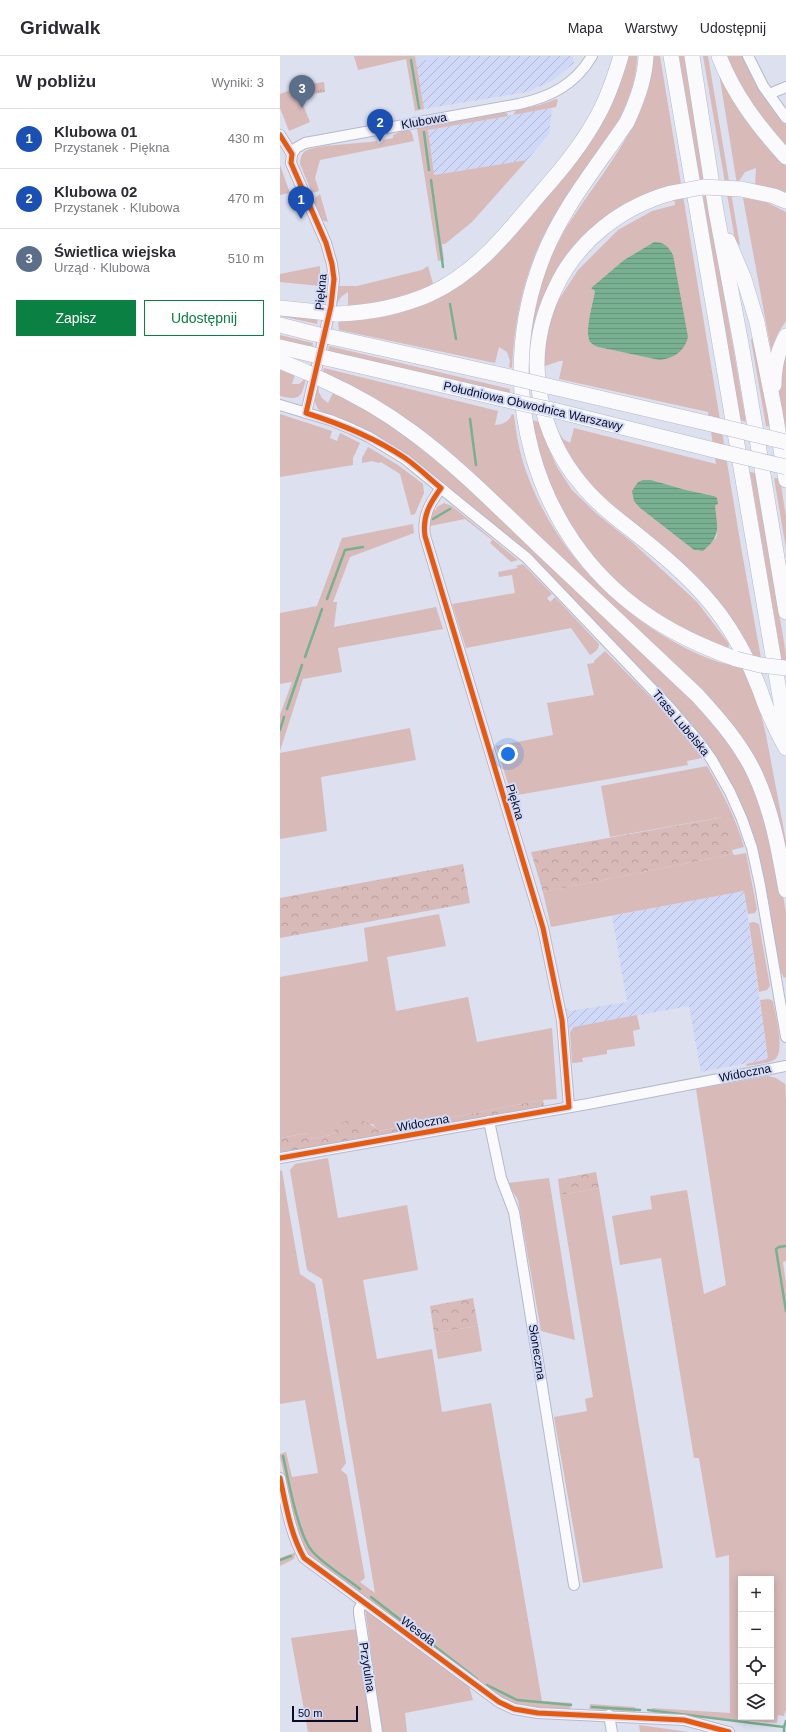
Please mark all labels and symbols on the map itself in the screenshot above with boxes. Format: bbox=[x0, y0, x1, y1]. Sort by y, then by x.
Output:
pin: 3 bbox=[289, 75, 315, 108]
pin: 2 bbox=[367, 109, 393, 142]
street label: Klubowa bbox=[400, 110, 448, 132]
pin: 1 bbox=[288, 186, 314, 219]
street label: Piękna bbox=[312, 273, 330, 311]
street label: Południowa Obwodnica Warszawy bbox=[442, 379, 624, 433]
street label: Trasa Lubelska bbox=[649, 687, 713, 759]
your location bbox=[498, 744, 518, 764]
street label: Piękna bbox=[503, 782, 527, 822]
street label: Widoczna bbox=[718, 1061, 773, 1085]
street label: Widoczna bbox=[396, 1111, 450, 1134]
street label: Słoneczna bbox=[526, 1323, 548, 1381]
street label: Wesoła bbox=[398, 1613, 438, 1649]
street label: Przytulna bbox=[356, 1641, 378, 1693]
scale bar bbox=[292, 1704, 358, 1723]

